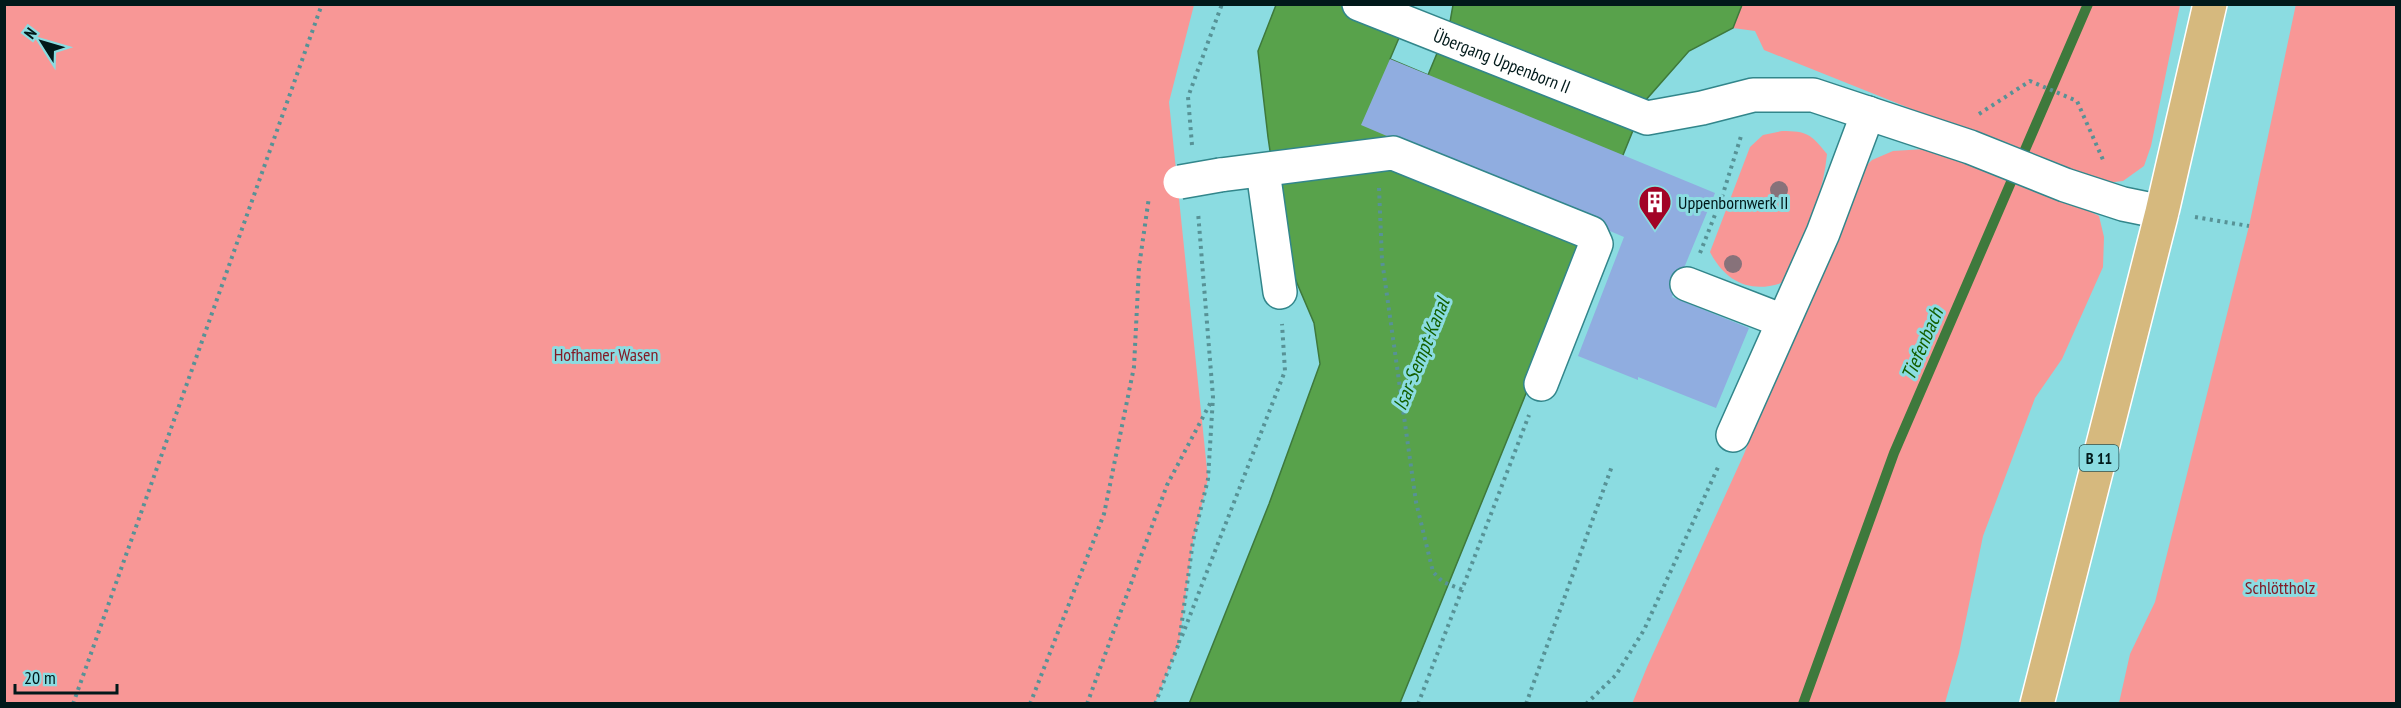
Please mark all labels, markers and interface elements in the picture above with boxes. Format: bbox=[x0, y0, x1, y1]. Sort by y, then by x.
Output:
north arrow bbox=[12, 12, 72, 72]
street label: Übergang Uppenborn II bbox=[1430, 23, 1574, 98]
text: N bbox=[19, 24, 41, 42]
building icon: Uppenbornwerk II bbox=[1637, 184, 1673, 231]
place label: Uppenbornwerk II bbox=[1678, 191, 1788, 214]
water label: Isar-Sempt-Kanal bbox=[1387, 292, 1456, 414]
water label: Tiefenbach bbox=[1895, 303, 1949, 384]
park label: Hofhamer Wasen bbox=[554, 343, 658, 366]
road number: B 11 bbox=[2080, 445, 2118, 471]
park label: Schlöttholz bbox=[2245, 576, 2315, 599]
scale bar bbox=[15, 657, 117, 695]
text: 20 m bbox=[24, 666, 56, 689]

